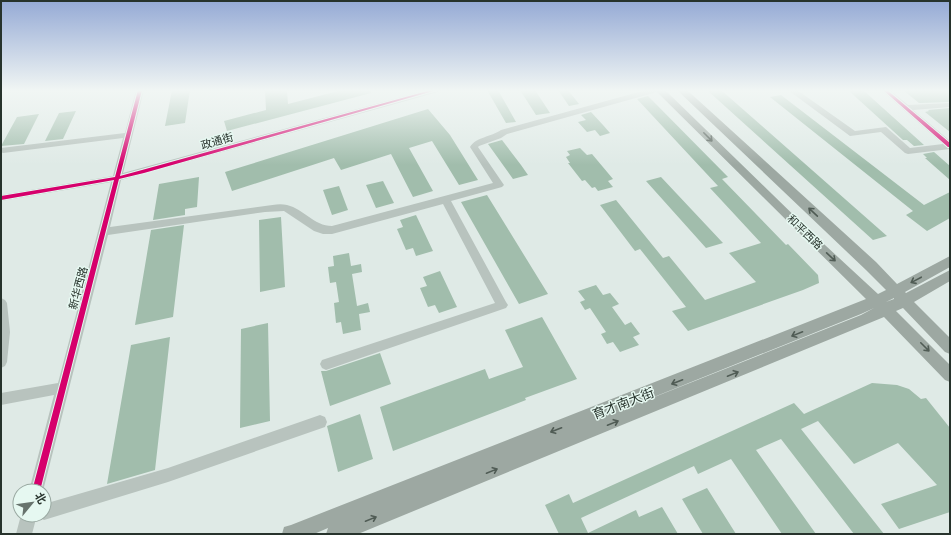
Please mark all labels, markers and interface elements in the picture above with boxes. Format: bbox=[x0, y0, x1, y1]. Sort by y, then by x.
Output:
street label: 政通街 bbox=[199, 129, 235, 152]
one-way arrow bbox=[703, 132, 713, 142]
one-way arrow bbox=[808, 207, 818, 217]
street label: 和平西路 bbox=[784, 211, 826, 252]
one-way arrow bbox=[826, 252, 836, 262]
street label: 新华西路 bbox=[65, 265, 90, 311]
one-way arrow bbox=[910, 277, 922, 285]
one-way arrow bbox=[792, 330, 804, 338]
one-way arrow bbox=[920, 342, 930, 352]
one-way arrow bbox=[727, 370, 739, 377]
one-way arrow bbox=[671, 379, 683, 387]
street label: 育才南大街 bbox=[589, 383, 657, 423]
one-way arrow bbox=[606, 418, 618, 426]
one-way arrow bbox=[550, 426, 562, 434]
one-way arrow bbox=[485, 467, 497, 474]
north arrow bbox=[12, 483, 52, 523]
text: 北 bbox=[32, 489, 50, 506]
one-way arrow bbox=[365, 515, 377, 523]

